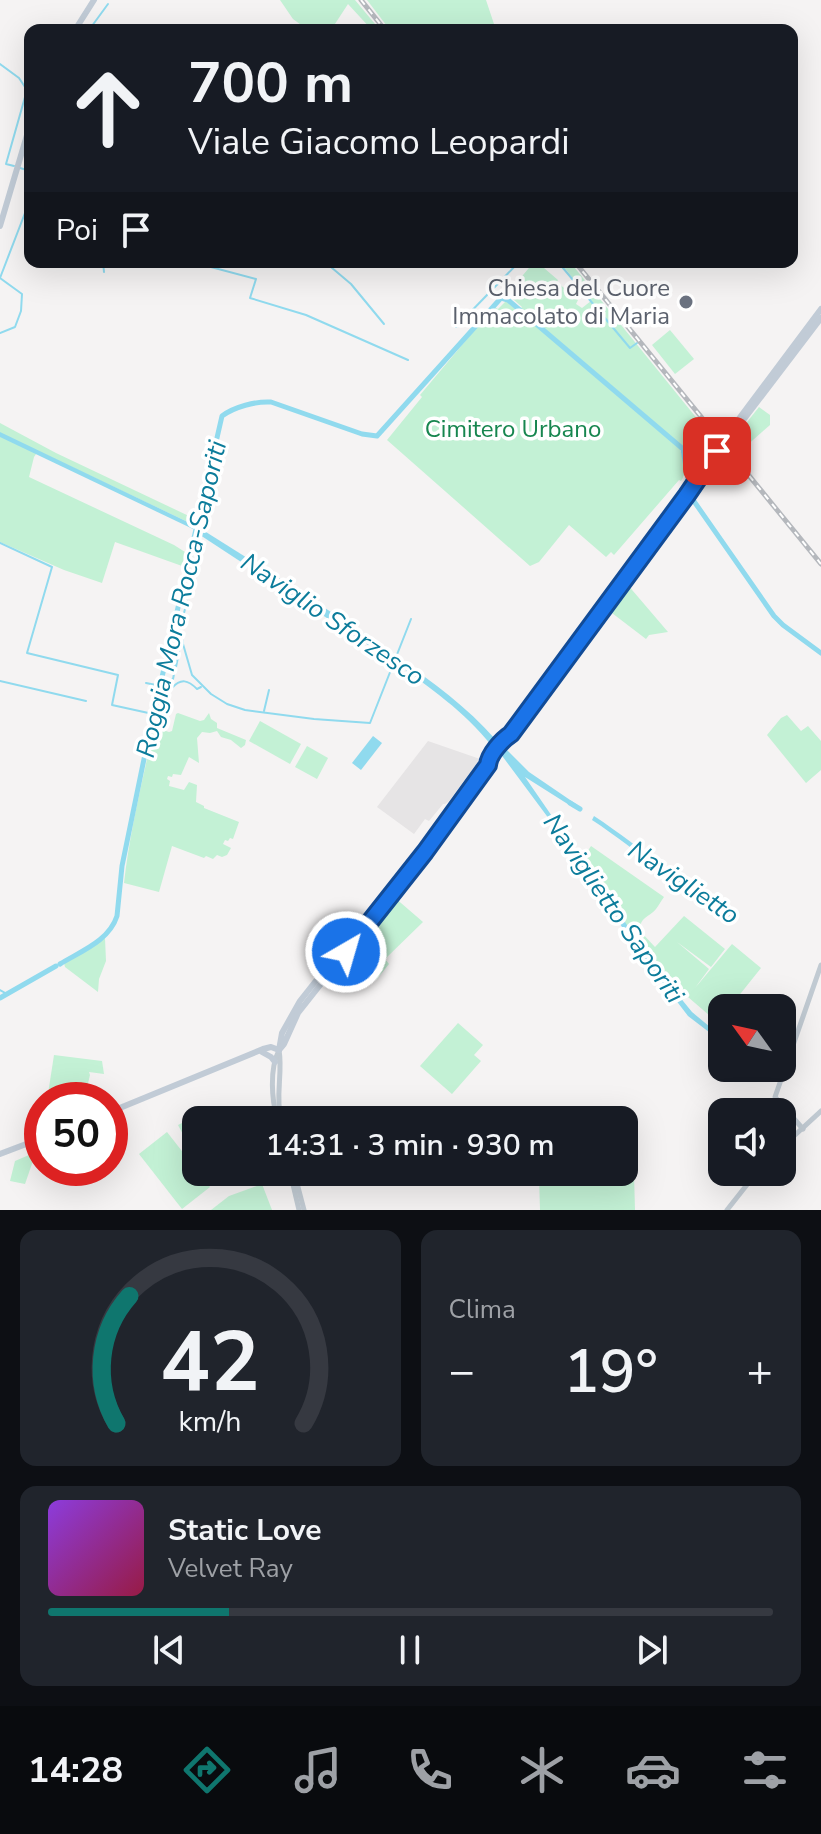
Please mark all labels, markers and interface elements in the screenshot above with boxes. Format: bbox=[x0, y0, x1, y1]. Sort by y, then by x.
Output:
text: 700 m bbox=[188, 45, 353, 122]
icon: ahead bbox=[56, 56, 160, 160]
text: Viale Giacomo Leopardi bbox=[188, 118, 570, 167]
icon: arrive bbox=[114, 208, 158, 252]
text: Poi bbox=[56, 210, 98, 251]
place label: Chiesa del Cuore Immacolato di Maria bbox=[452, 272, 670, 332]
marker: Chiesa del Cuore Immacolato di Maria bbox=[677, 293, 695, 311]
park label: Cimitero Urbano bbox=[425, 413, 601, 445]
pin bbox=[683, 417, 751, 485]
icon: arrive bbox=[695, 429, 739, 473]
water label: Roggia Mora Rocca-Saporiti bbox=[128, 436, 235, 761]
water label: Naviglio Sforzesco bbox=[234, 545, 432, 694]
water label: Naviglietto Saporiti bbox=[535, 807, 693, 1011]
water label: Naviglietto bbox=[621, 832, 746, 933]
position arrow bbox=[304, 910, 388, 994]
north arrow bbox=[708, 994, 796, 1082]
map controls bbox=[708, 994, 796, 1186]
speed limit sign: 50 bbox=[24, 1082, 128, 1186]
button: sound bbox=[708, 1098, 796, 1186]
text: 14:31 · 3 min · 930 m bbox=[265, 1125, 555, 1166]
text: Clima bbox=[449, 1292, 516, 1327]
text: 42 bbox=[160, 1306, 260, 1419]
text: 19° bbox=[564, 1331, 658, 1413]
text: − bbox=[449, 1342, 475, 1402]
text: + bbox=[747, 1342, 773, 1402]
text: km/h bbox=[179, 1402, 242, 1441]
text: Static Love bbox=[168, 1510, 322, 1551]
text: Velvet Ray bbox=[168, 1551, 293, 1586]
icon: previous bbox=[147, 1628, 191, 1672]
icon: pause bbox=[388, 1628, 432, 1672]
icon: next bbox=[630, 1628, 674, 1672]
icon: directions bbox=[179, 1742, 235, 1798]
icon: music bbox=[290, 1742, 346, 1798]
icon: phone bbox=[402, 1742, 458, 1798]
icon: climate bbox=[514, 1742, 570, 1798]
icon: car bbox=[625, 1742, 681, 1798]
icon: filters bbox=[737, 1742, 793, 1798]
text: 14:28 bbox=[28, 1746, 123, 1795]

